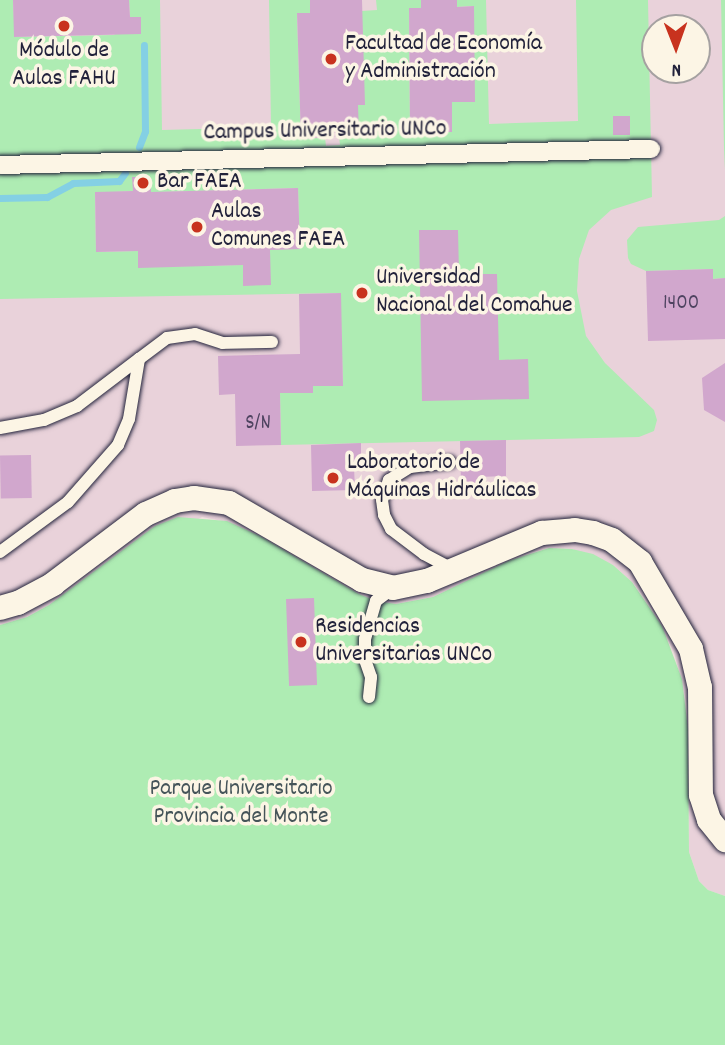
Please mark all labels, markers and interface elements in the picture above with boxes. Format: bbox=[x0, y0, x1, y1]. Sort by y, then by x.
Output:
north arrow bbox=[641, 14, 711, 84]
marker: Módulo de Aulas FAHU bbox=[56, 18, 72, 34]
place label: Facultad de Economía y Administración bbox=[345, 31, 542, 87]
place label: Módulo de Aulas FAHU bbox=[12, 38, 116, 94]
marker: Facultad de Economía y Administración bbox=[323, 51, 339, 67]
text: N bbox=[671, 55, 681, 82]
street label: Campus Universitario UNCo bbox=[203, 115, 447, 149]
place label: Bar FAEA bbox=[157, 169, 242, 197]
marker: Bar FAEA bbox=[135, 175, 151, 191]
place label: Aulas Comunes FAEA bbox=[211, 199, 345, 255]
marker: Aulas Comunes FAEA bbox=[189, 219, 205, 235]
place label: Universidad Nacional del Comahue bbox=[376, 265, 573, 321]
marker: Universidad Nacional del Comahue bbox=[354, 285, 370, 301]
house number: 1400 bbox=[663, 291, 699, 317]
house number: S/N bbox=[245, 411, 271, 437]
place label: Laboratorio de Máquinas Hidráulicas bbox=[347, 450, 537, 506]
marker: Laboratorio de Máquinas Hidráulicas bbox=[325, 470, 341, 486]
place label: Residencias Universitarias UNCo bbox=[315, 614, 492, 670]
marker: Residencias Universitarias UNCo bbox=[293, 634, 309, 650]
park label: Parque Universitario Provincia del Monte bbox=[149, 776, 333, 832]

